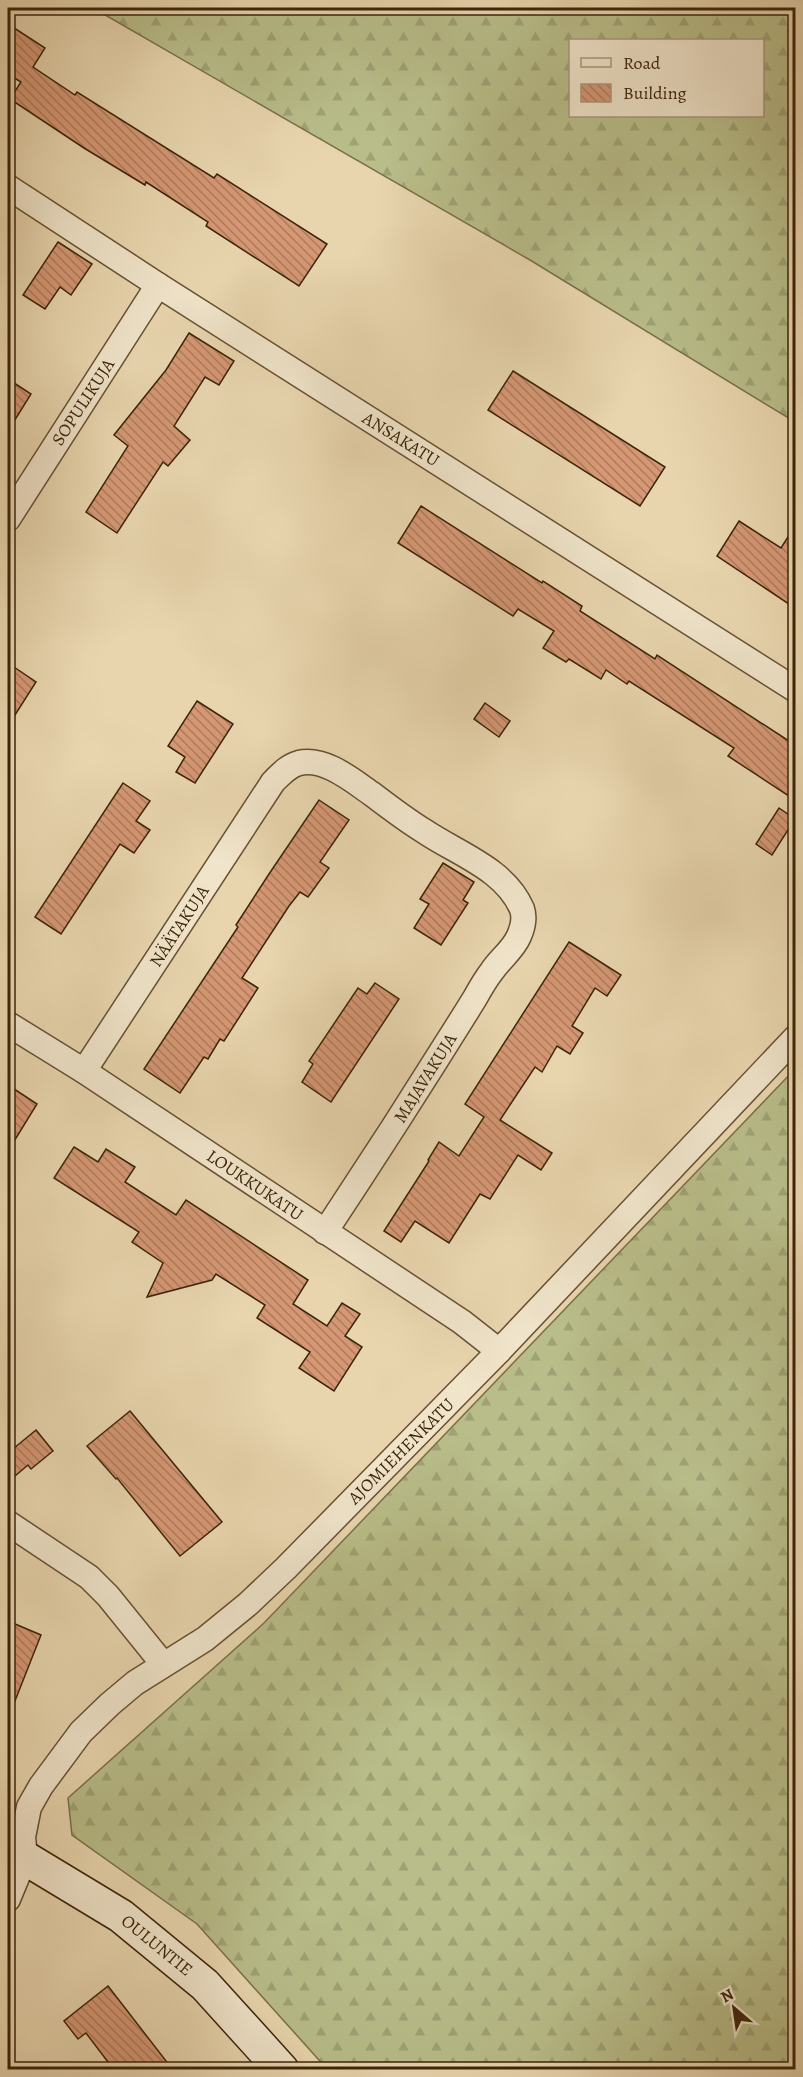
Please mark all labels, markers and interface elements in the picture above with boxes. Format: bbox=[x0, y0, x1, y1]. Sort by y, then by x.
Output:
legend bbox=[569, 39, 764, 117]
text: Road bbox=[623, 51, 661, 75]
text: Building bbox=[623, 81, 687, 105]
street label: SOPULIKUJA bbox=[46, 353, 120, 450]
street label: ANSAKATU bbox=[357, 405, 444, 472]
street label: NÄÄTAKUJA bbox=[144, 880, 215, 972]
street label: MAJAVAKUJA bbox=[388, 1028, 462, 1127]
street label: LOUKKUKATU bbox=[202, 1144, 308, 1226]
street label: AJOMIEHENKATU bbox=[342, 1393, 459, 1510]
street label: OULUNTIE bbox=[116, 1909, 198, 1981]
north arrow bbox=[704, 1978, 764, 2038]
text: N bbox=[717, 1983, 738, 2008]

